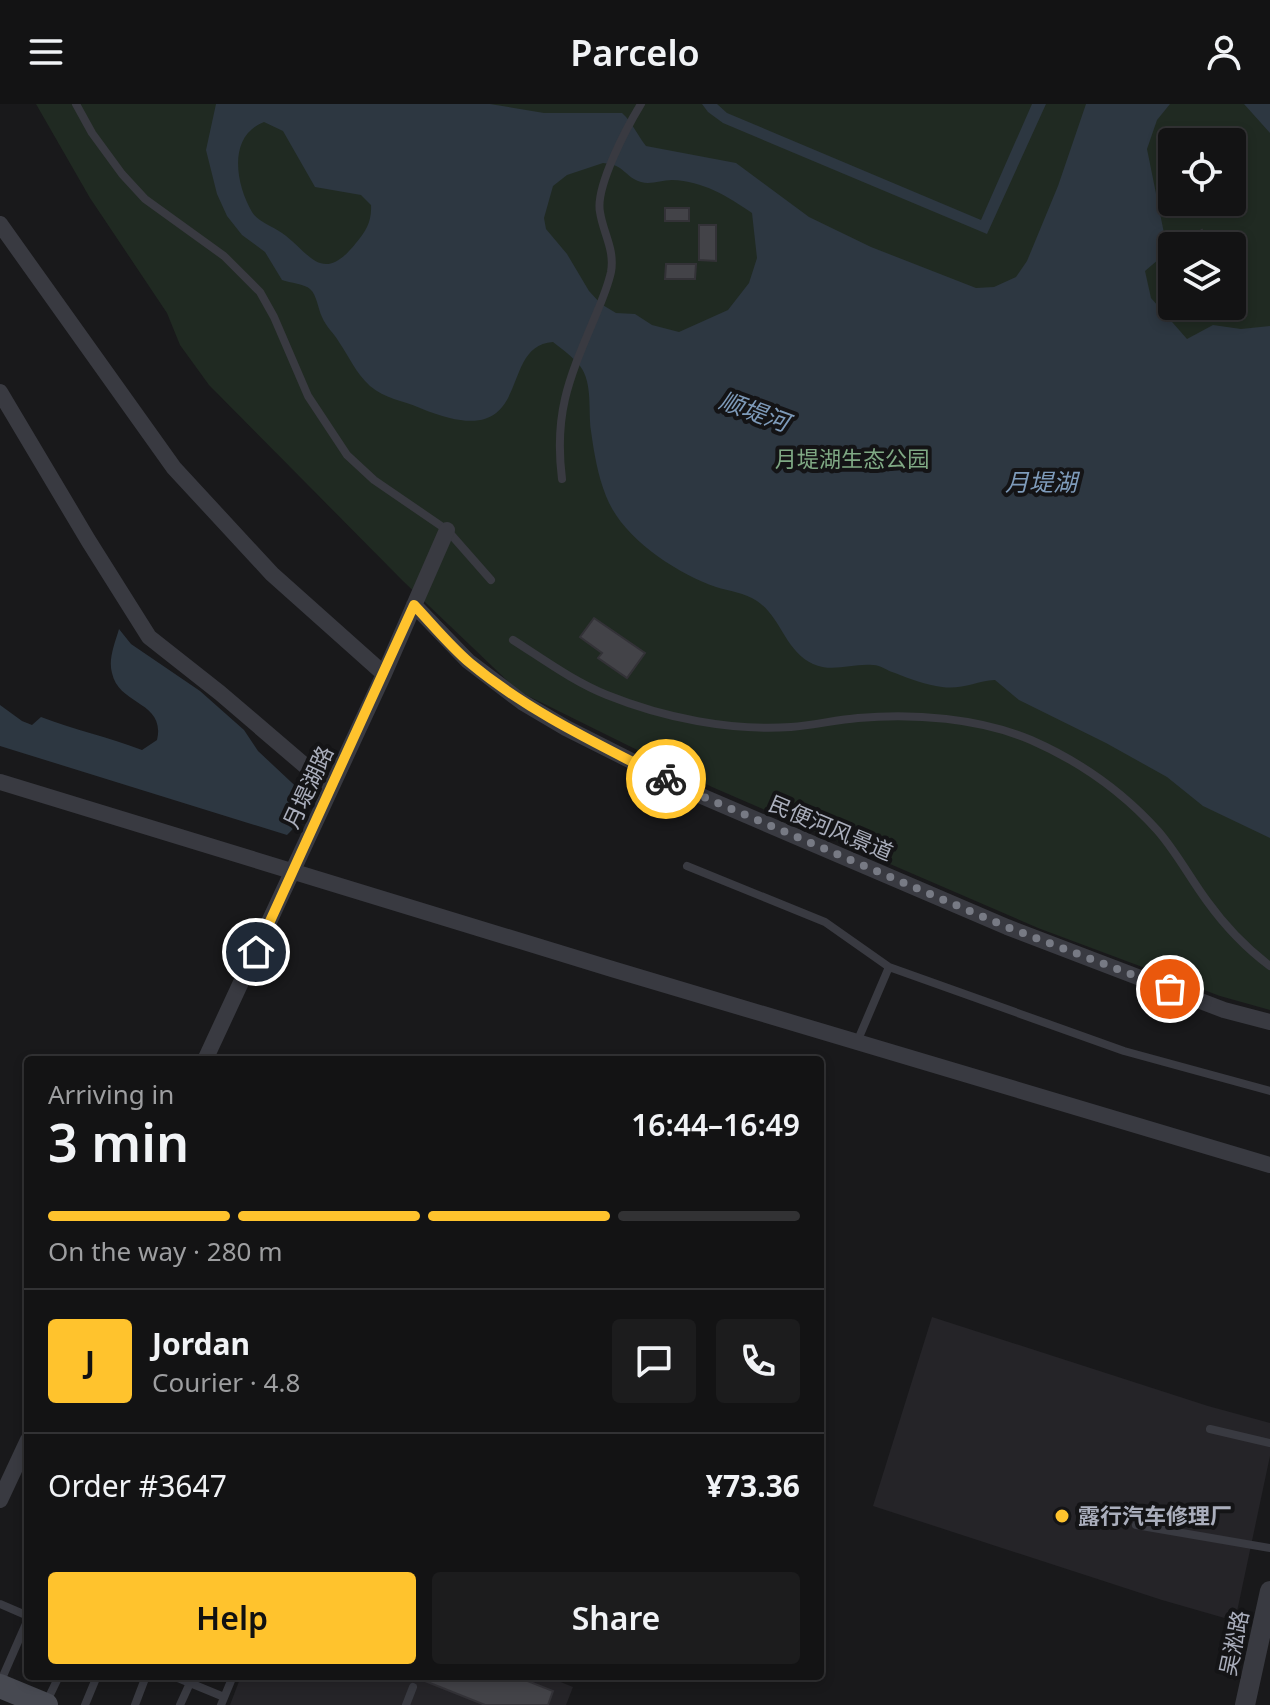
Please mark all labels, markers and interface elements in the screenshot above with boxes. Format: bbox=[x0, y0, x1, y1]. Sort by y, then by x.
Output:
text: Parcelo bbox=[570, 28, 700, 77]
icon: menu bbox=[24, 30, 68, 74]
icon: person bbox=[1202, 30, 1246, 74]
map controls bbox=[1158, 128, 1246, 320]
button: locate bbox=[1158, 128, 1246, 216]
button: layers bbox=[1158, 232, 1246, 320]
water label: 顺堤河 bbox=[715, 383, 798, 440]
park label: 月堤湖生态公园 bbox=[775, 443, 929, 473]
water label: 月堤湖 bbox=[1005, 465, 1081, 498]
courier bbox=[626, 739, 706, 819]
street label: 月堤湖路 bbox=[275, 740, 339, 833]
icon: bike bbox=[644, 757, 688, 801]
street label: 民便河风景道 bbox=[765, 787, 898, 867]
pin bbox=[222, 918, 290, 986]
icon: home bbox=[234, 930, 278, 974]
pin bbox=[1136, 955, 1204, 1023]
icon: bag bbox=[1148, 967, 1192, 1011]
text: Arriving in bbox=[48, 1076, 174, 1112]
text: 16:44–16:49 bbox=[631, 1104, 800, 1145]
text: 3 min bbox=[48, 1106, 189, 1177]
text: On the way · 280 m bbox=[48, 1233, 282, 1269]
button: chat bbox=[612, 1319, 696, 1403]
button: phone bbox=[716, 1319, 800, 1403]
text: Jordan bbox=[152, 1323, 250, 1364]
text: J bbox=[85, 1341, 95, 1382]
text: Courier · 4.8 bbox=[152, 1364, 300, 1400]
text: Order #3647 bbox=[48, 1465, 227, 1506]
text: ¥73.36 bbox=[706, 1465, 800, 1506]
place label: 露行汽车修理厂 bbox=[1078, 1500, 1232, 1530]
marker: 露行汽车修理厂 bbox=[1053, 1507, 1071, 1525]
button: Help bbox=[48, 1572, 416, 1664]
button: Share bbox=[432, 1572, 800, 1664]
street label: 吴淞路 bbox=[1211, 1607, 1255, 1678]

